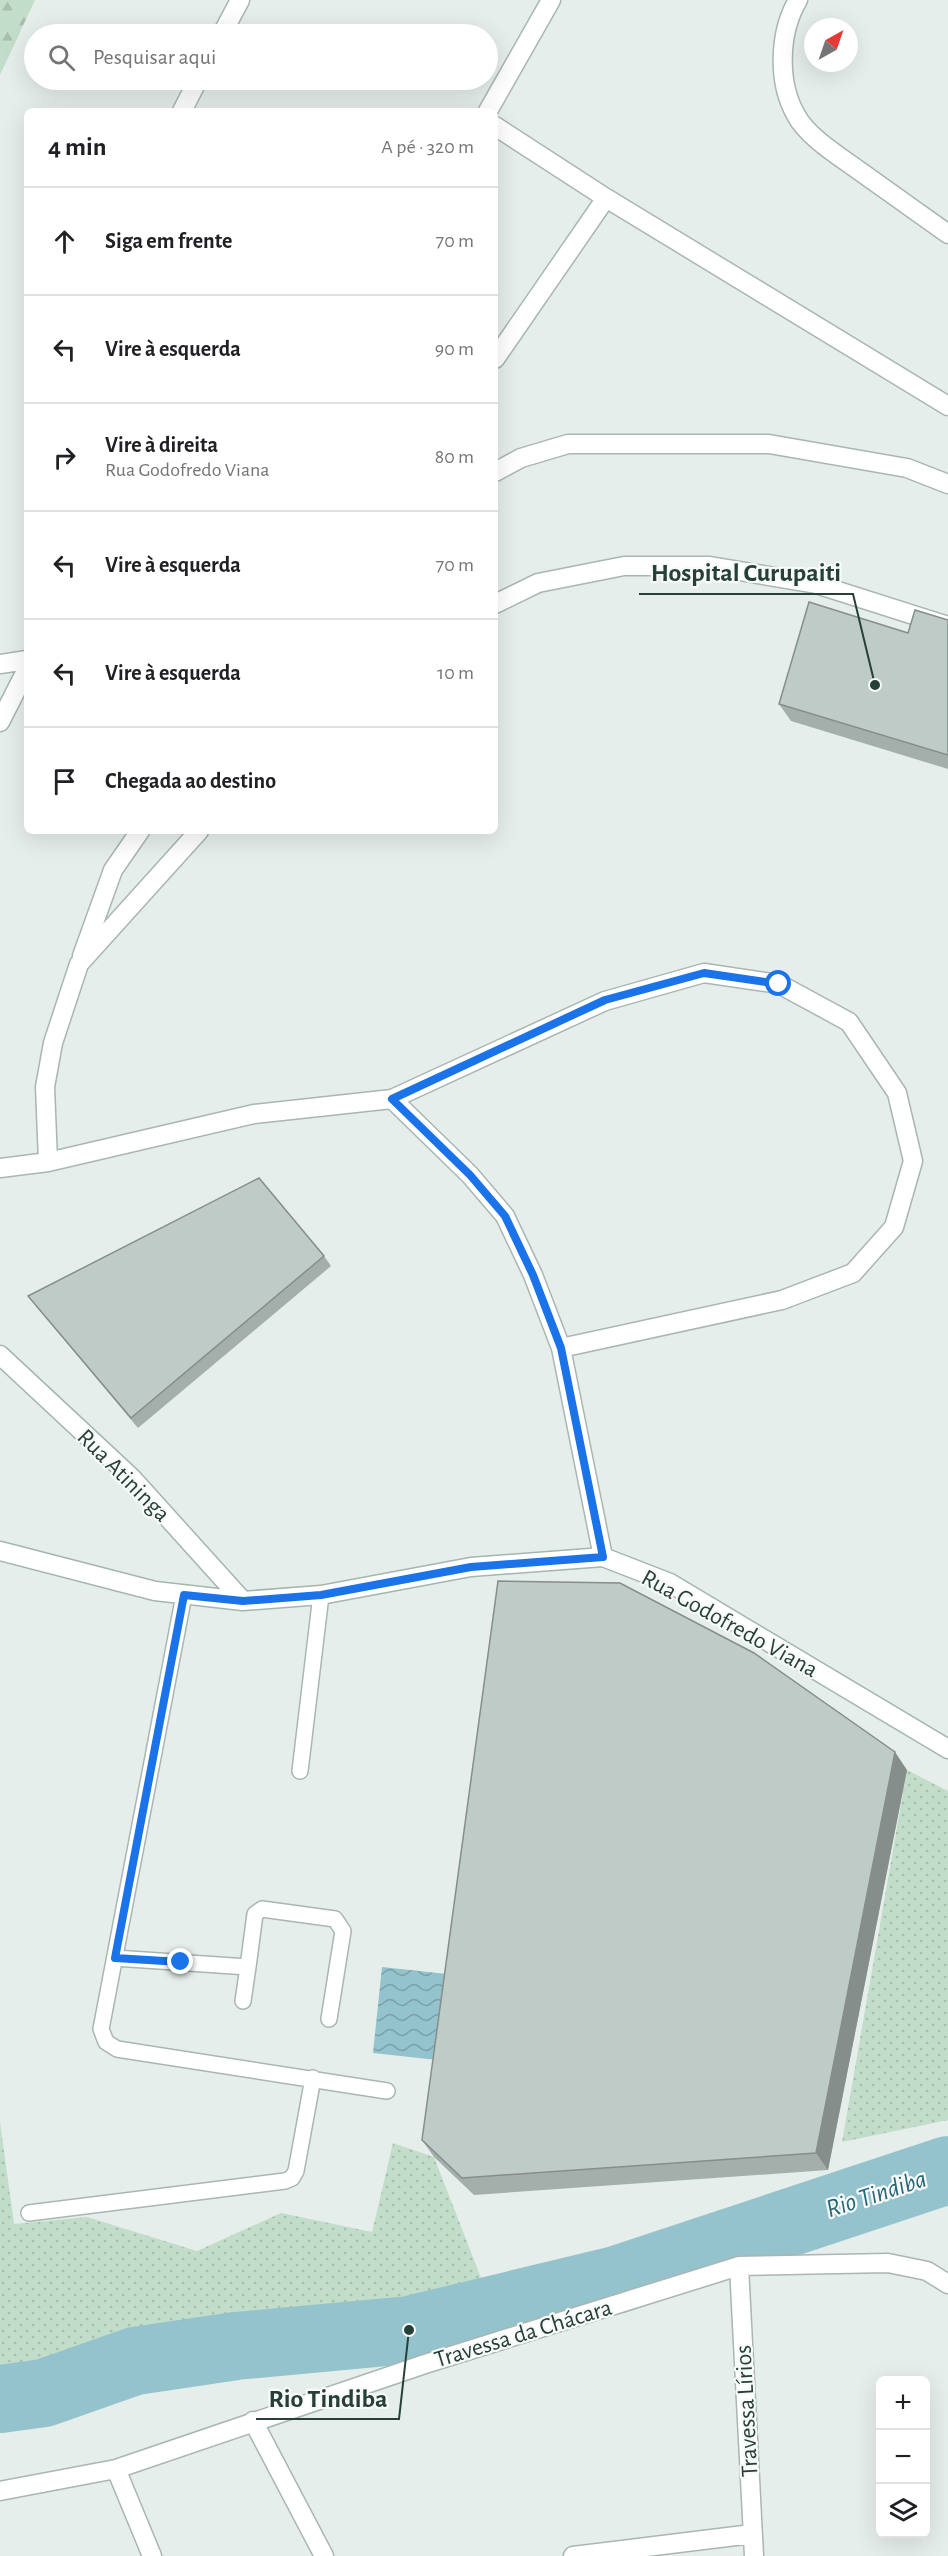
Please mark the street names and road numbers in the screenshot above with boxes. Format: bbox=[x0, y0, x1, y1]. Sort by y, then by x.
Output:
street label: Rua Atininga bbox=[72, 1425, 174, 1527]
street label: Rua Godofredo Viana bbox=[637, 1566, 822, 1682]
street label: Travessa da Chácara bbox=[432, 2296, 615, 2372]
street label: Travessa Lírios bbox=[732, 2344, 762, 2478]

